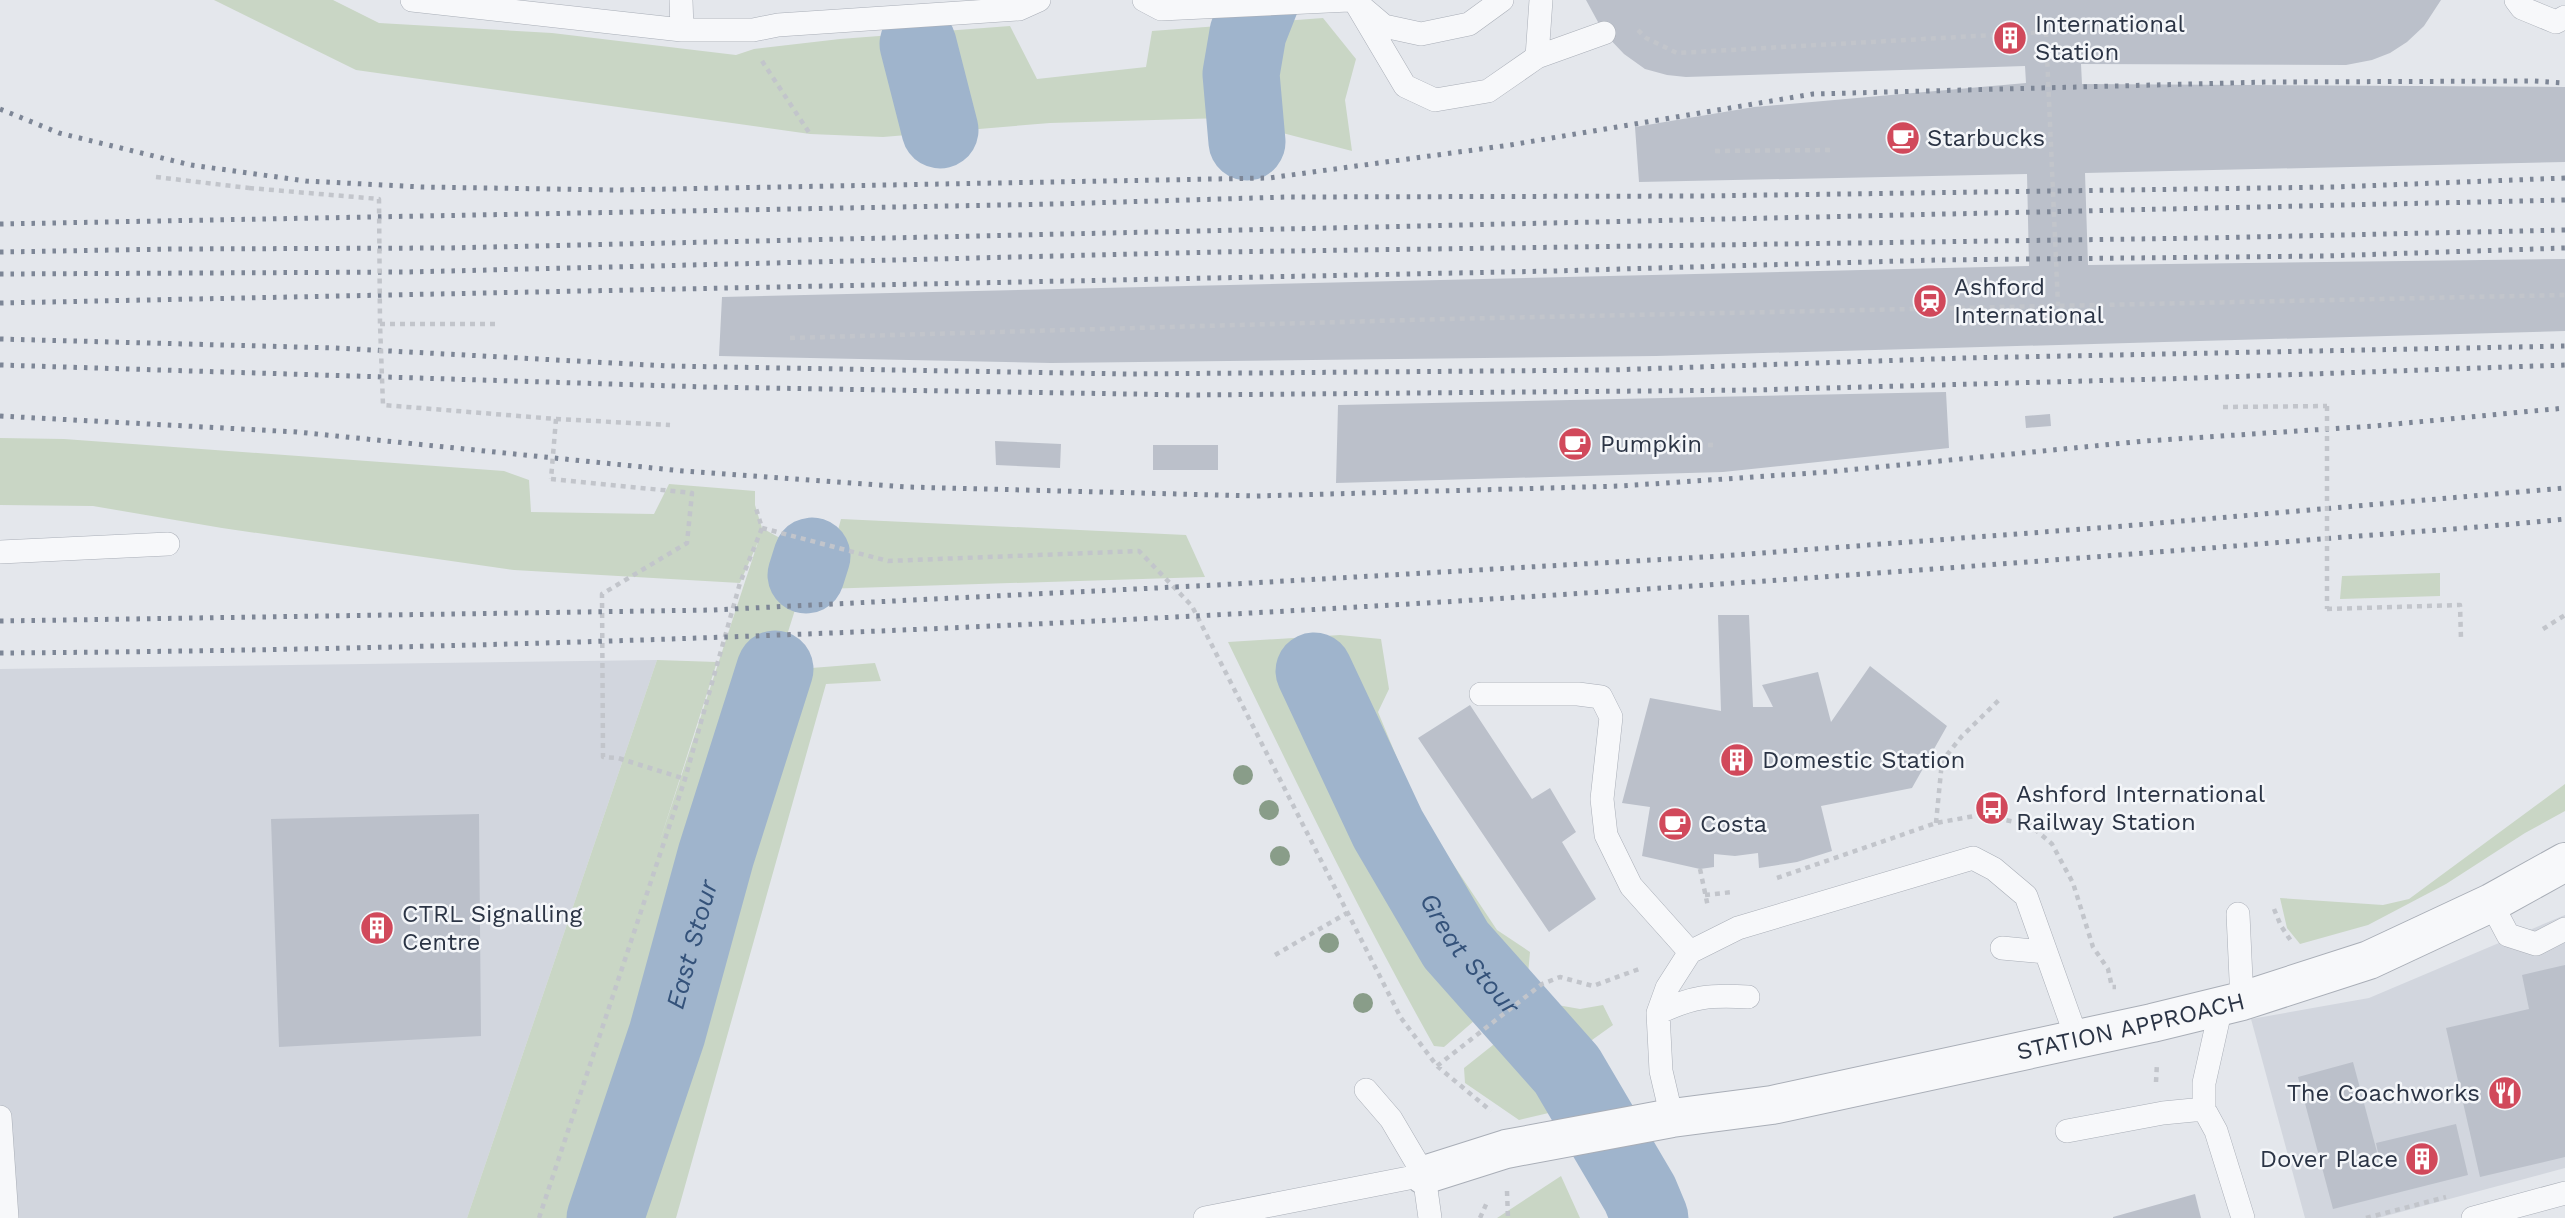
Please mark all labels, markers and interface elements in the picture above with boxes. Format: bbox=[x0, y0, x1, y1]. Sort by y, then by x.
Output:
place label: International Station bbox=[2035, 10, 2186, 66]
building icon: International Station bbox=[1991, 19, 2029, 57]
cafe icon: Starbucks bbox=[1884, 119, 1922, 157]
place label: Starbucks bbox=[1927, 124, 2045, 152]
place label: Ashford International bbox=[1954, 273, 2105, 329]
station icon: Ashford International bbox=[1911, 282, 1949, 320]
cafe icon: Pumpkin bbox=[1556, 425, 1594, 463]
place label: Pumpkin bbox=[1600, 430, 1702, 458]
building icon: Domestic Station bbox=[1718, 741, 1756, 779]
place label: Domestic Station bbox=[1762, 746, 1965, 774]
place label: Ashford International Railway Station bbox=[2016, 780, 2266, 836]
bus stop icon: Ashford International Railway Station bbox=[1973, 789, 2011, 827]
cafe icon: Costa bbox=[1656, 805, 1694, 843]
place label: Costa bbox=[1700, 810, 1767, 838]
water label: East Stour bbox=[660, 876, 724, 1012]
water label: Great Stour bbox=[1414, 887, 1526, 1022]
place label: CTRL Signalling Centre bbox=[402, 900, 583, 956]
building icon: CTRL Signalling Centre bbox=[358, 909, 396, 947]
street label: STATION APPROACH bbox=[2014, 987, 2248, 1066]
restaurant icon: The Coachworks bbox=[2486, 1074, 2524, 1112]
place label: The Coachworks bbox=[2287, 1079, 2480, 1107]
building icon: Dover Place bbox=[2403, 1140, 2441, 1178]
place label: Dover Place bbox=[2260, 1145, 2398, 1173]

